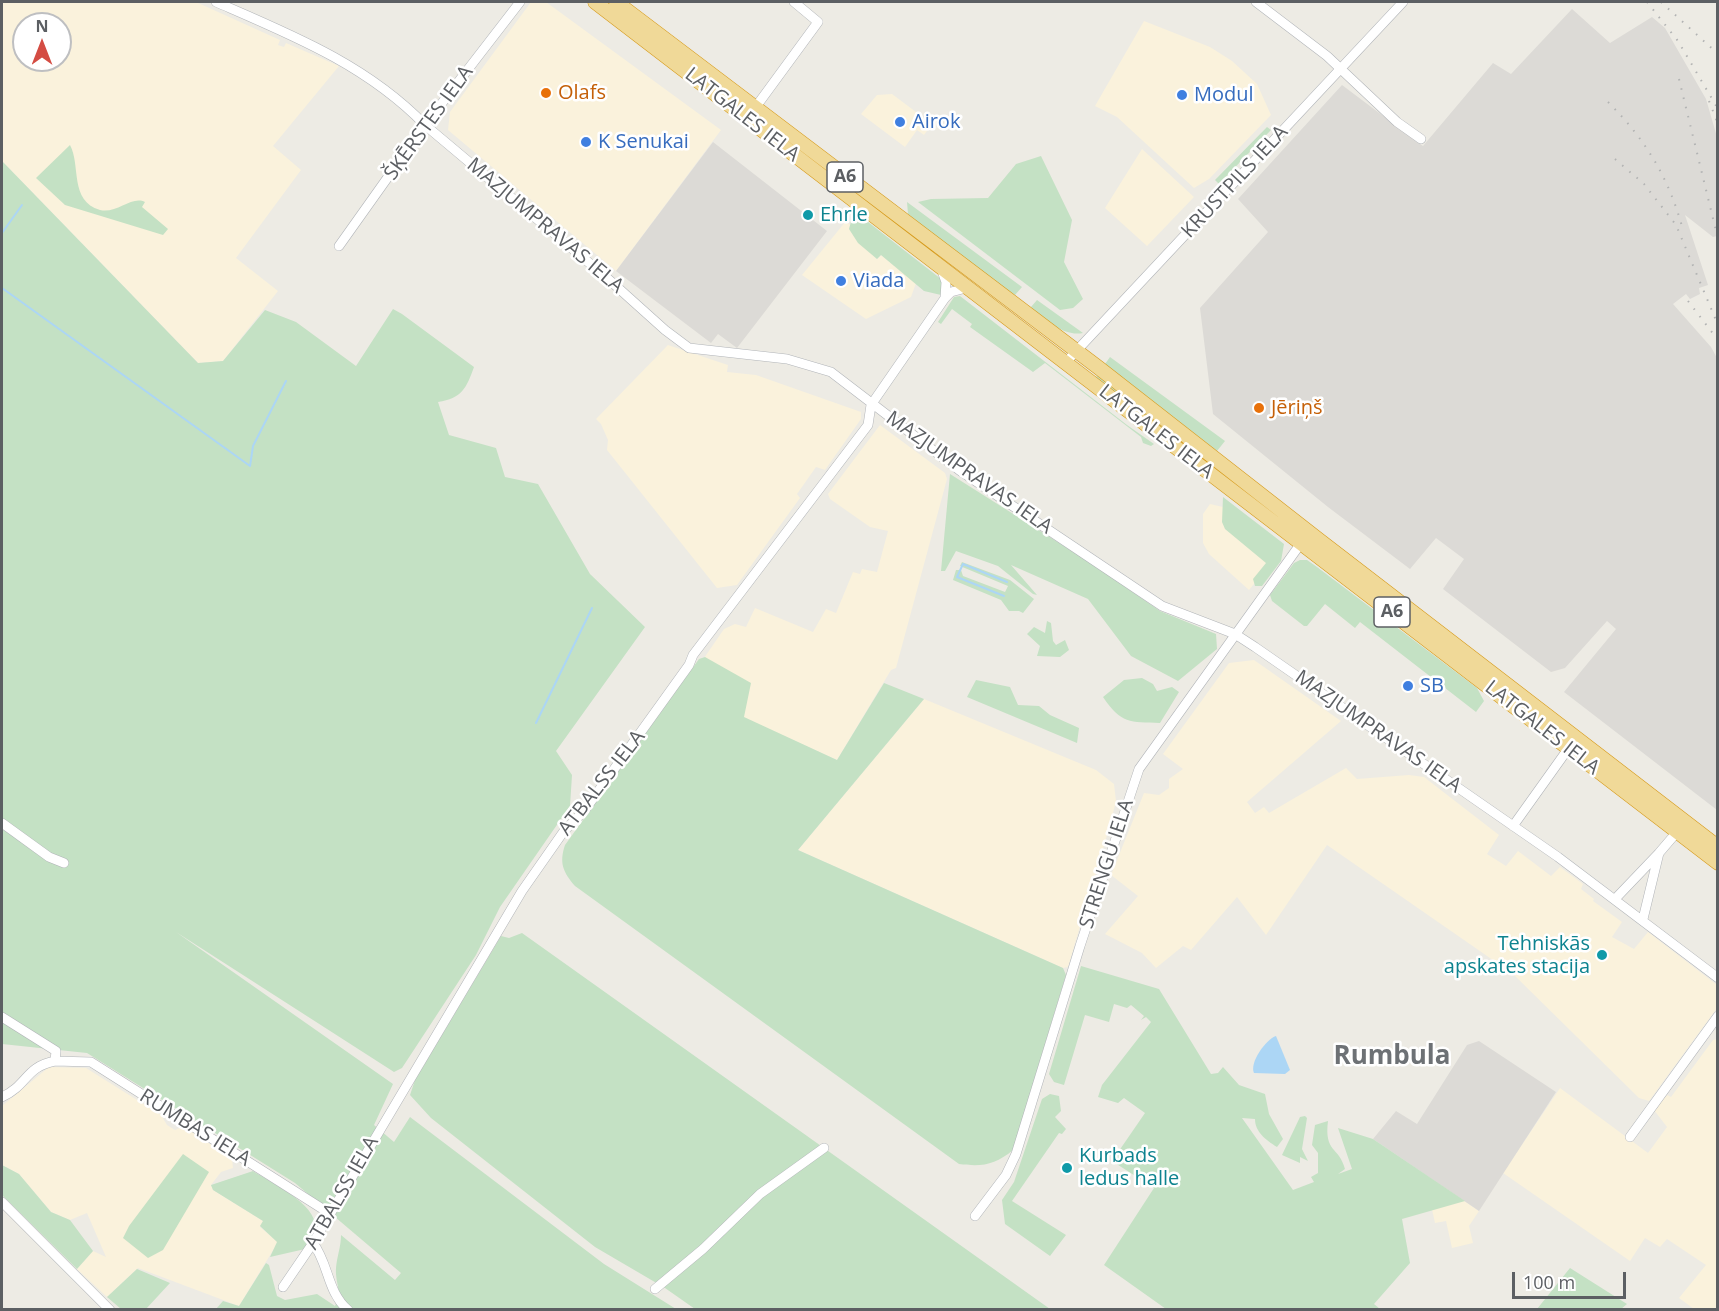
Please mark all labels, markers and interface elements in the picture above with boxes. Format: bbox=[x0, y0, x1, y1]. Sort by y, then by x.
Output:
north arrow bbox=[12, 12, 72, 72]
text: N bbox=[35, 15, 49, 37]
street label: ŠĶĒRSTES IELA bbox=[379, 61, 479, 185]
street label: LATGALES IELA bbox=[680, 63, 804, 167]
place label: Olafs bbox=[558, 81, 606, 105]
place label: Modul bbox=[1194, 83, 1254, 107]
marker: Olafs bbox=[539, 86, 553, 100]
marker: Modul bbox=[1175, 88, 1189, 102]
place label: Airok bbox=[912, 110, 960, 134]
marker: Airok bbox=[893, 115, 907, 129]
street label: KRUSTPILS IELA bbox=[1177, 121, 1293, 243]
place label: K Senukai bbox=[598, 130, 689, 154]
marker: K Senukai bbox=[579, 135, 593, 149]
street label: MAZJUMPRAVAS IELA bbox=[462, 153, 628, 299]
road number: A6 bbox=[827, 162, 863, 192]
place label: Ehrle bbox=[820, 203, 868, 227]
marker: Ehrle bbox=[801, 208, 815, 222]
place label: Viada bbox=[853, 269, 904, 293]
marker: Viada bbox=[834, 274, 848, 288]
street label: LATGALES IELA bbox=[1094, 380, 1218, 484]
place label: Jēriņš bbox=[1271, 396, 1323, 420]
marker: Jēriņš bbox=[1252, 401, 1266, 415]
street label: MAZJUMPRAVAS IELA bbox=[881, 407, 1057, 539]
road number: A6 bbox=[1374, 597, 1410, 627]
street label: MAZJUMPRAVAS IELA bbox=[1290, 666, 1466, 798]
place label: SB bbox=[1420, 674, 1444, 698]
street label: LATGALES IELA bbox=[1480, 676, 1604, 780]
marker: SB bbox=[1401, 679, 1415, 693]
street label: ATBALSS IELA bbox=[554, 726, 650, 840]
street label: STRENGU IELA bbox=[1075, 796, 1139, 932]
place label: Tehniskās apskates stacija bbox=[1444, 932, 1590, 979]
marker: Tehniskās apskates stacija bbox=[1595, 948, 1609, 962]
district label: Rumbula bbox=[1334, 1041, 1450, 1073]
street label: RUMBAS IELA bbox=[135, 1084, 255, 1172]
street label: ATBALSS IELA bbox=[300, 1132, 384, 1254]
place label: Kurbads ledus halle bbox=[1079, 1144, 1179, 1191]
marker: Kurbads ledus halle bbox=[1060, 1161, 1074, 1175]
scale bar bbox=[1515, 1260, 1629, 1298]
text: 100 m bbox=[1523, 1270, 1575, 1294]

